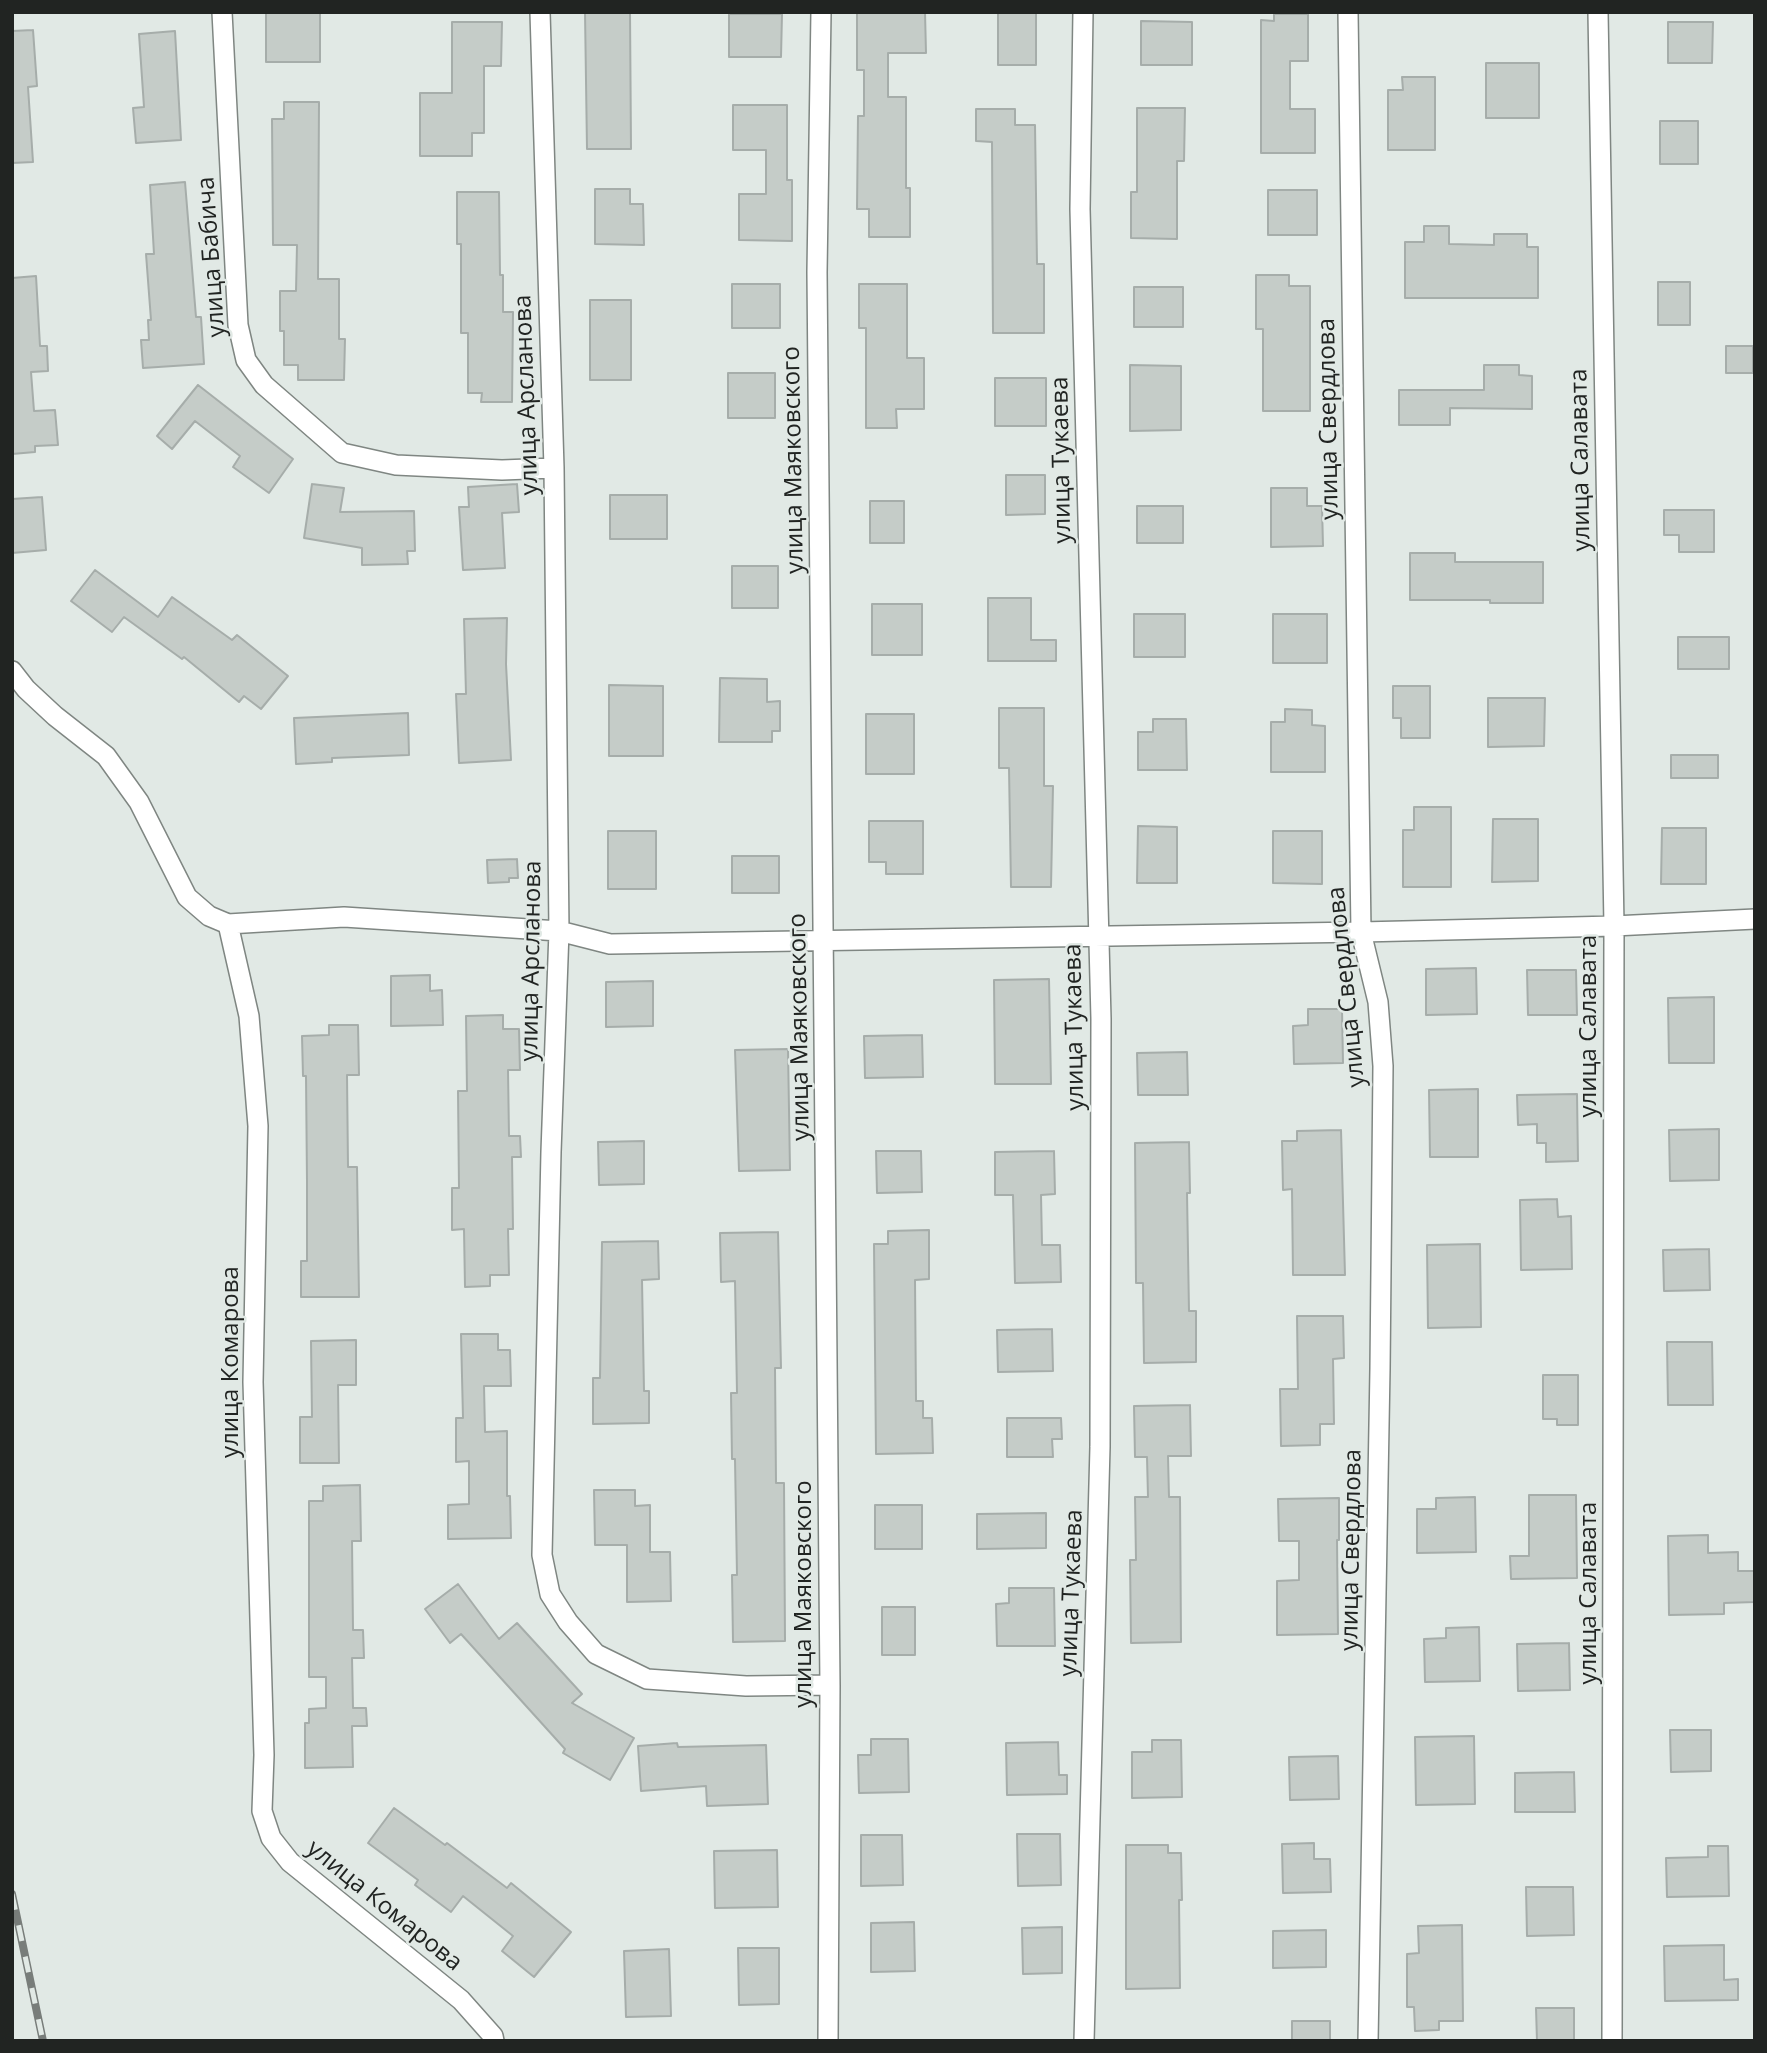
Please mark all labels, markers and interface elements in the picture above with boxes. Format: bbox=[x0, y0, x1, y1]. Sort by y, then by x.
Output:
street label: улица Бабича bbox=[192, 176, 232, 338]
street label: улица Арсланова bbox=[509, 294, 545, 496]
street label: улица Свердлова bbox=[1313, 318, 1345, 520]
street label: улица Маяковского bbox=[778, 346, 810, 574]
street label: улица Салавата bbox=[1565, 368, 1597, 552]
street label: улица Тукаева bbox=[1046, 376, 1078, 544]
street label: улица Арсланова bbox=[516, 860, 548, 1062]
street label: улица Свердлова bbox=[1322, 885, 1372, 1089]
street label: улица Маяковского bbox=[784, 913, 816, 1141]
street label: улица Салавата bbox=[1575, 935, 1603, 1117]
street label: улица Тукаева bbox=[1059, 943, 1091, 1111]
street label: улица Комарова bbox=[217, 1266, 245, 1458]
street label: улица Свердлова bbox=[1336, 1449, 1368, 1651]
street label: улица Маяковского bbox=[790, 1480, 818, 1708]
street label: улица Салавата bbox=[1575, 1502, 1603, 1684]
street label: улица Тукаева bbox=[1055, 1509, 1089, 1677]
street label: улица Комарова bbox=[300, 1834, 468, 1978]

